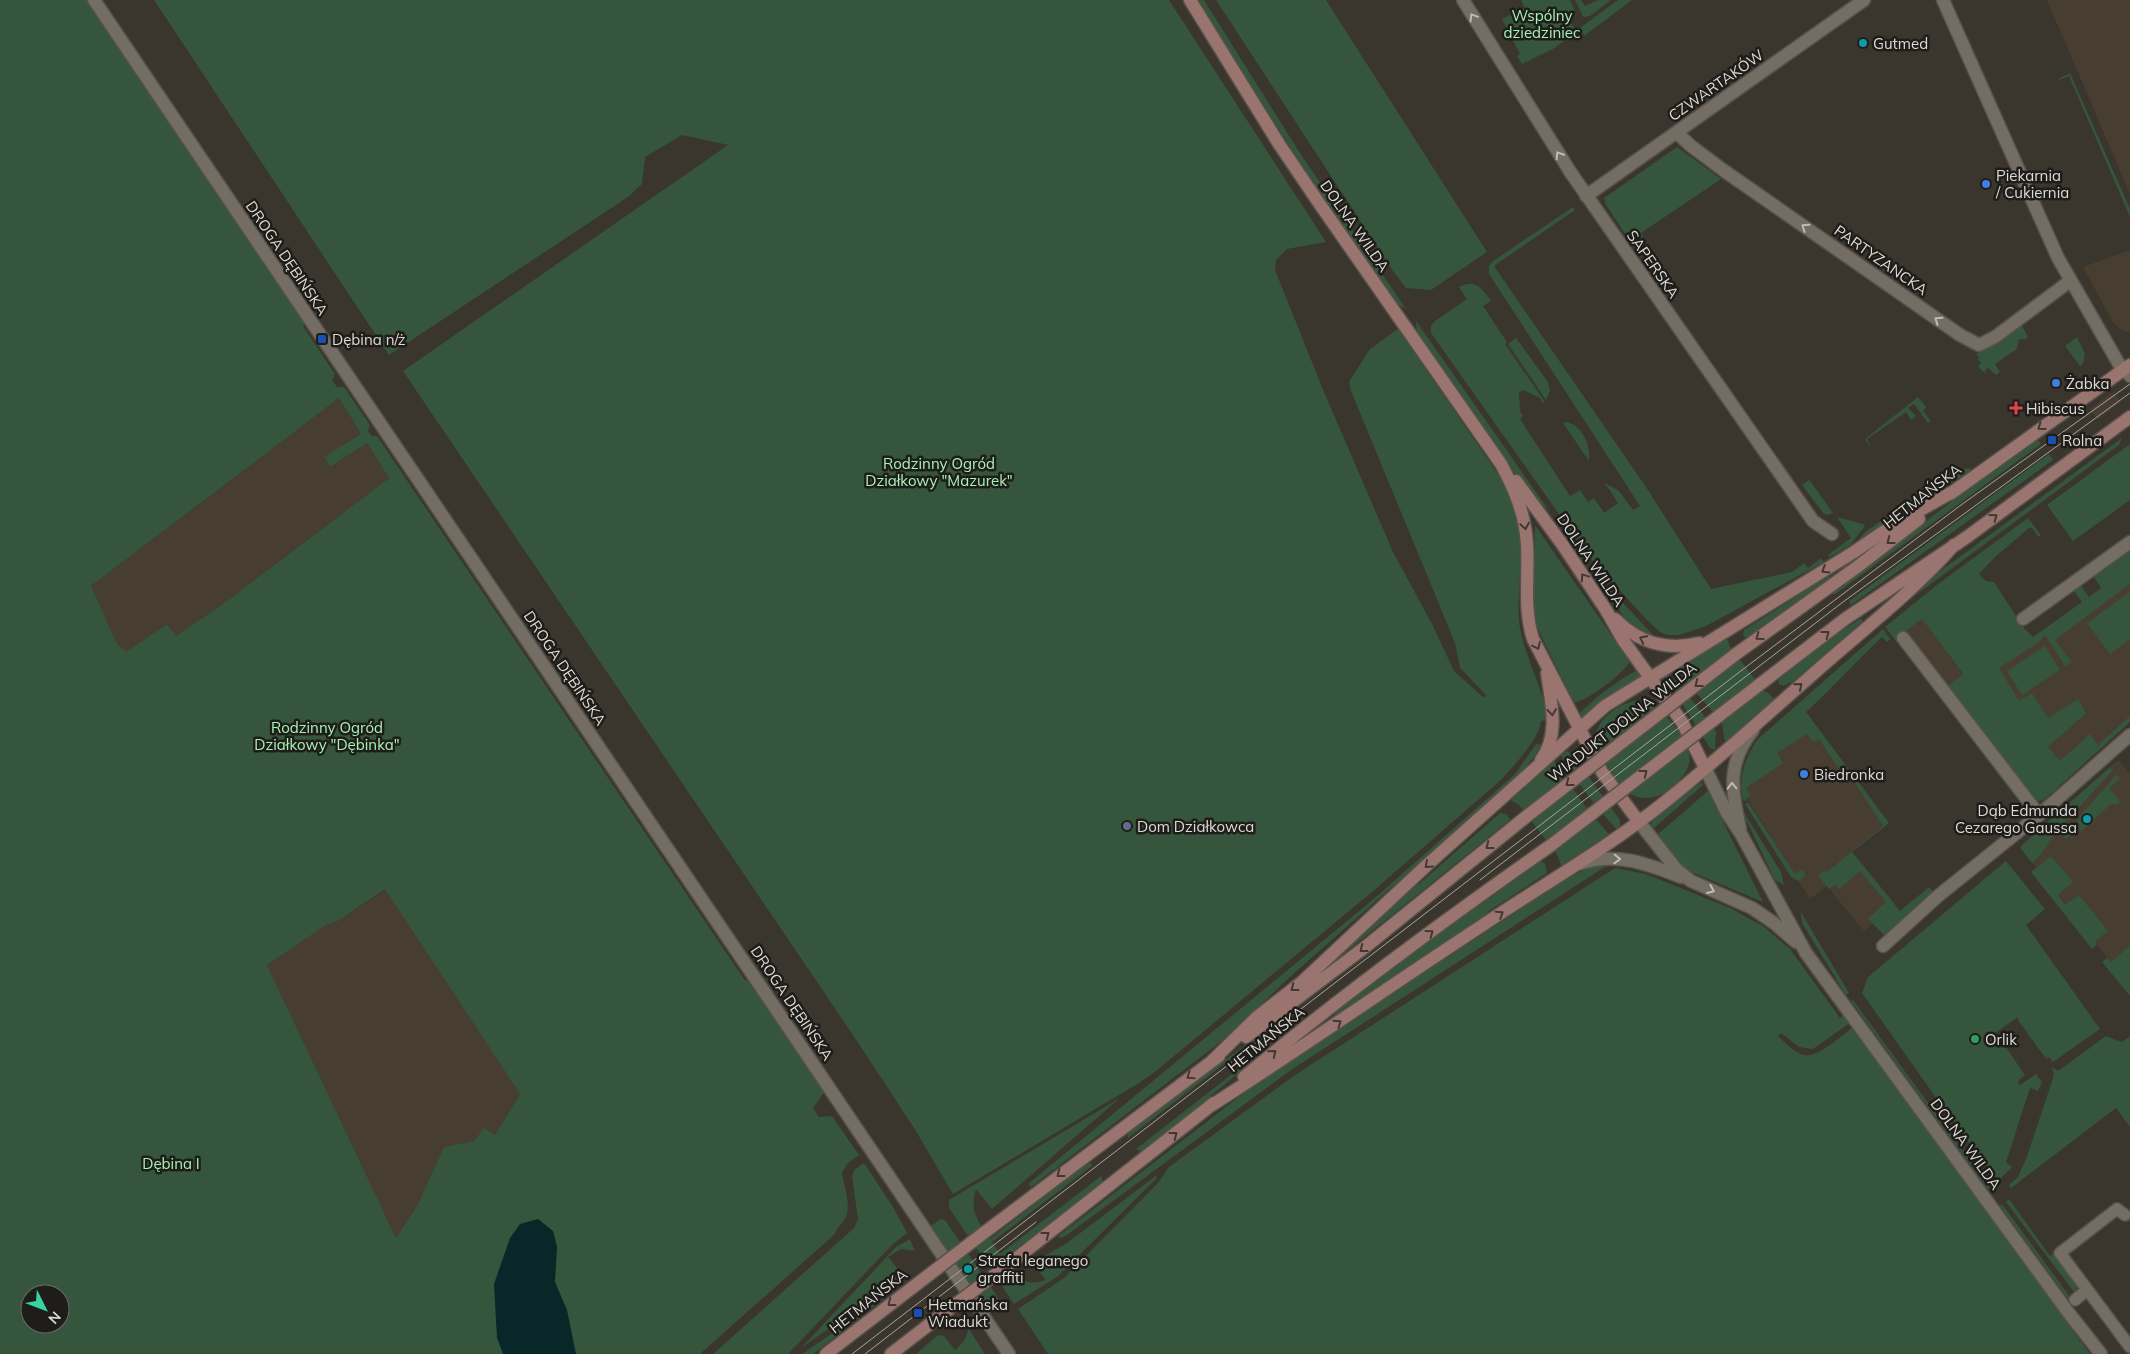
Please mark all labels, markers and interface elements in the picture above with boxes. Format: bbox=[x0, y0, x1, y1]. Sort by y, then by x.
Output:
park label: Wspólny dziedziniec bbox=[1504, 6, 1580, 42]
one-way arrow bbox=[1470, 14, 1480, 23]
place label: Gutmed bbox=[1873, 34, 1928, 53]
marker: Gutmed bbox=[1857, 37, 1869, 49]
street label: CZWARTAKÓW bbox=[1665, 45, 1768, 125]
one-way arrow bbox=[1556, 151, 1566, 160]
place label: Piekarnia / Cukiernia bbox=[1995, 166, 2069, 202]
street label: DOLNA WILDA bbox=[1316, 176, 1394, 276]
marker: Piekarnia / Cukiernia bbox=[1980, 178, 1992, 190]
street label: DROGA DĘBIŃSKA bbox=[242, 197, 332, 319]
street label: PARTYZANCKA bbox=[1831, 221, 1931, 299]
one-way arrow bbox=[1801, 224, 1810, 233]
street label: SAPERSKA bbox=[1623, 226, 1683, 302]
one-way arrow bbox=[1934, 317, 1944, 326]
place label: Dębina n/ż bbox=[332, 330, 406, 349]
marker: Dębina n/ż bbox=[316, 333, 328, 345]
place label: Żabka bbox=[2066, 374, 2109, 393]
marker: Żabka bbox=[2050, 377, 2062, 389]
place label: Hibiscus bbox=[2026, 399, 2085, 418]
marker: Hibiscus bbox=[2010, 402, 2022, 414]
one-way arrow bbox=[2038, 422, 2047, 430]
place label: Rolna bbox=[2062, 431, 2102, 450]
marker: Rolna bbox=[2046, 434, 2058, 446]
park label: Rodzinny Ogród Działkowy "Mazurek" bbox=[865, 454, 1013, 490]
street label: HETMAŃSKA bbox=[1879, 460, 1965, 532]
street label: DOLNA WILDA bbox=[1553, 510, 1629, 610]
one-way arrow bbox=[1988, 514, 1998, 523]
one-way arrow bbox=[1519, 521, 1529, 530]
one-way arrow bbox=[1886, 535, 1896, 544]
one-way arrow bbox=[1822, 564, 1831, 573]
one-way arrow bbox=[1581, 573, 1590, 583]
street label: DROGA DĘBIŃSKA bbox=[520, 607, 610, 729]
one-way arrow bbox=[1820, 631, 1830, 640]
one-way arrow bbox=[1756, 632, 1765, 640]
one-way arrow bbox=[1639, 635, 1648, 645]
one-way arrow bbox=[1530, 641, 1541, 650]
street label: WIADUKT DOLNA WILDA bbox=[1544, 658, 1700, 786]
one-way arrow bbox=[1694, 678, 1703, 687]
one-way arrow bbox=[1793, 683, 1802, 692]
one-way arrow bbox=[1546, 708, 1557, 716]
park label: Rodzinny Ogród Działkowy "Dębinka" bbox=[254, 718, 400, 754]
place label: Biedronka bbox=[1814, 765, 1884, 784]
marker: Biedronka bbox=[1798, 768, 1810, 780]
one-way arrow bbox=[1638, 771, 1647, 779]
one-way arrow bbox=[1566, 778, 1575, 786]
one-way arrow bbox=[1727, 782, 1738, 790]
place label: Dąb Edmunda Cezarego Gaussa bbox=[1955, 801, 2077, 837]
marker: Dąb Edmunda Cezarego Gaussa bbox=[2081, 813, 2093, 825]
place label: Dom Działkowca bbox=[1137, 817, 1254, 836]
marker: Dom Działkowca bbox=[1121, 820, 1133, 832]
one-way arrow bbox=[1485, 840, 1494, 849]
one-way arrow bbox=[1614, 854, 1622, 864]
one-way arrow bbox=[1424, 859, 1433, 868]
one-way arrow bbox=[1706, 883, 1715, 894]
one-way arrow bbox=[1494, 911, 1503, 920]
one-way arrow bbox=[1424, 930, 1434, 939]
street label: DROGA DĘBIŃSKA bbox=[747, 942, 837, 1064]
one-way arrow bbox=[1360, 943, 1369, 951]
one-way arrow bbox=[1290, 982, 1300, 991]
street label: HETMAŃSKA bbox=[1224, 1002, 1308, 1076]
one-way arrow bbox=[1332, 1020, 1342, 1029]
place label: Orlik bbox=[1985, 1030, 2017, 1049]
marker: Orlik bbox=[1969, 1033, 1981, 1045]
one-way arrow bbox=[1267, 1050, 1276, 1058]
one-way arrow bbox=[1186, 1070, 1196, 1079]
street label: DOLNA WILDA bbox=[1927, 1095, 2005, 1193]
one-way arrow bbox=[1168, 1132, 1178, 1141]
park label: Dębina I bbox=[142, 1154, 200, 1173]
one-way arrow bbox=[1057, 1169, 1066, 1177]
one-way arrow bbox=[1040, 1232, 1050, 1241]
place label: Strefa leganego graffiti bbox=[978, 1251, 1088, 1287]
marker: Strefa leganego graffiti bbox=[962, 1263, 974, 1275]
street label: HETMAŃSKA bbox=[825, 1265, 911, 1337]
north arrow bbox=[20, 1284, 70, 1334]
place label: Hetmańska Wiadukt bbox=[928, 1295, 1008, 1331]
one-way arrow bbox=[888, 1298, 897, 1306]
marker: Hetmańska Wiadukt bbox=[912, 1307, 924, 1319]
text: N bbox=[44, 1308, 65, 1328]

